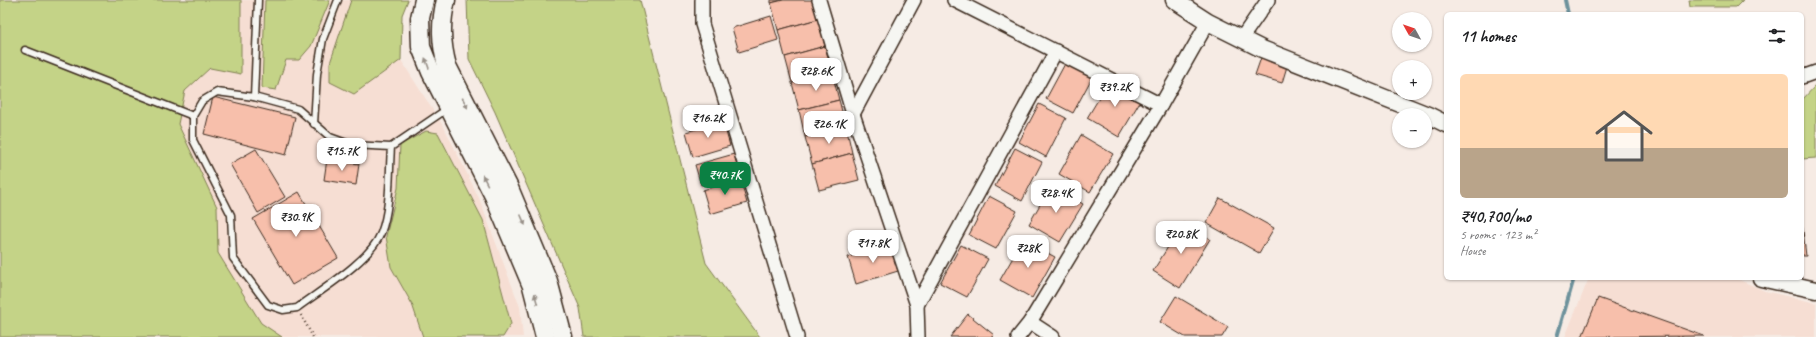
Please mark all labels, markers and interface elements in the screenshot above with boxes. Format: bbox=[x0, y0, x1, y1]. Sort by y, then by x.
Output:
north arrow bbox=[1392, 12, 1432, 52]
map controls bbox=[1392, 12, 1432, 148]
icon: filters bbox=[1766, 25, 1788, 47]
text: 11 homes bbox=[1460, 26, 1516, 47]
one-way arrow bbox=[424, 57, 430, 69]
pin: ₹28.6K bbox=[783, 58, 849, 92]
button: + bbox=[1392, 60, 1432, 100]
text: ₹28.6K bbox=[800, 63, 832, 79]
pin: ₹39.2K bbox=[1082, 74, 1148, 108]
text: ₹39.2K bbox=[1099, 79, 1131, 95]
one-way arrow bbox=[462, 98, 469, 109]
icon: home bbox=[1588, 100, 1660, 172]
pin: ₹16.2K bbox=[675, 105, 741, 139]
button: − bbox=[1392, 108, 1432, 148]
text: ₹16.2K bbox=[692, 110, 724, 126]
pin: ₹26.1K bbox=[796, 111, 862, 145]
text: ₹26.1K bbox=[813, 116, 845, 132]
pin: ₹15.7K bbox=[309, 138, 375, 172]
text: ₹15.7K bbox=[326, 143, 358, 159]
pin: ₹40.7K bbox=[692, 162, 758, 196]
text: ₹40.7K bbox=[709, 167, 741, 183]
one-way arrow bbox=[482, 174, 489, 185]
pin: ₹28.4K bbox=[1023, 180, 1089, 214]
text: ₹28.4K bbox=[1040, 185, 1072, 201]
pin: ₹30.9K bbox=[263, 204, 329, 238]
text: ₹40,700/mo bbox=[1460, 206, 1531, 227]
text: ₹30.9K bbox=[280, 209, 312, 225]
one-way arrow bbox=[520, 215, 526, 227]
pin: ₹20.8K bbox=[1148, 221, 1214, 255]
text: ₹20.8K bbox=[1165, 226, 1197, 242]
text: 5 rooms · 123 m² bbox=[1460, 227, 1536, 243]
pin: ₹17.8K bbox=[840, 230, 906, 264]
text: ₹17.8K bbox=[857, 235, 889, 251]
pin: ₹28K bbox=[1004, 235, 1052, 269]
text: ₹28K bbox=[1016, 240, 1040, 256]
text: House bbox=[1460, 243, 1485, 259]
one-way arrow bbox=[532, 293, 538, 305]

